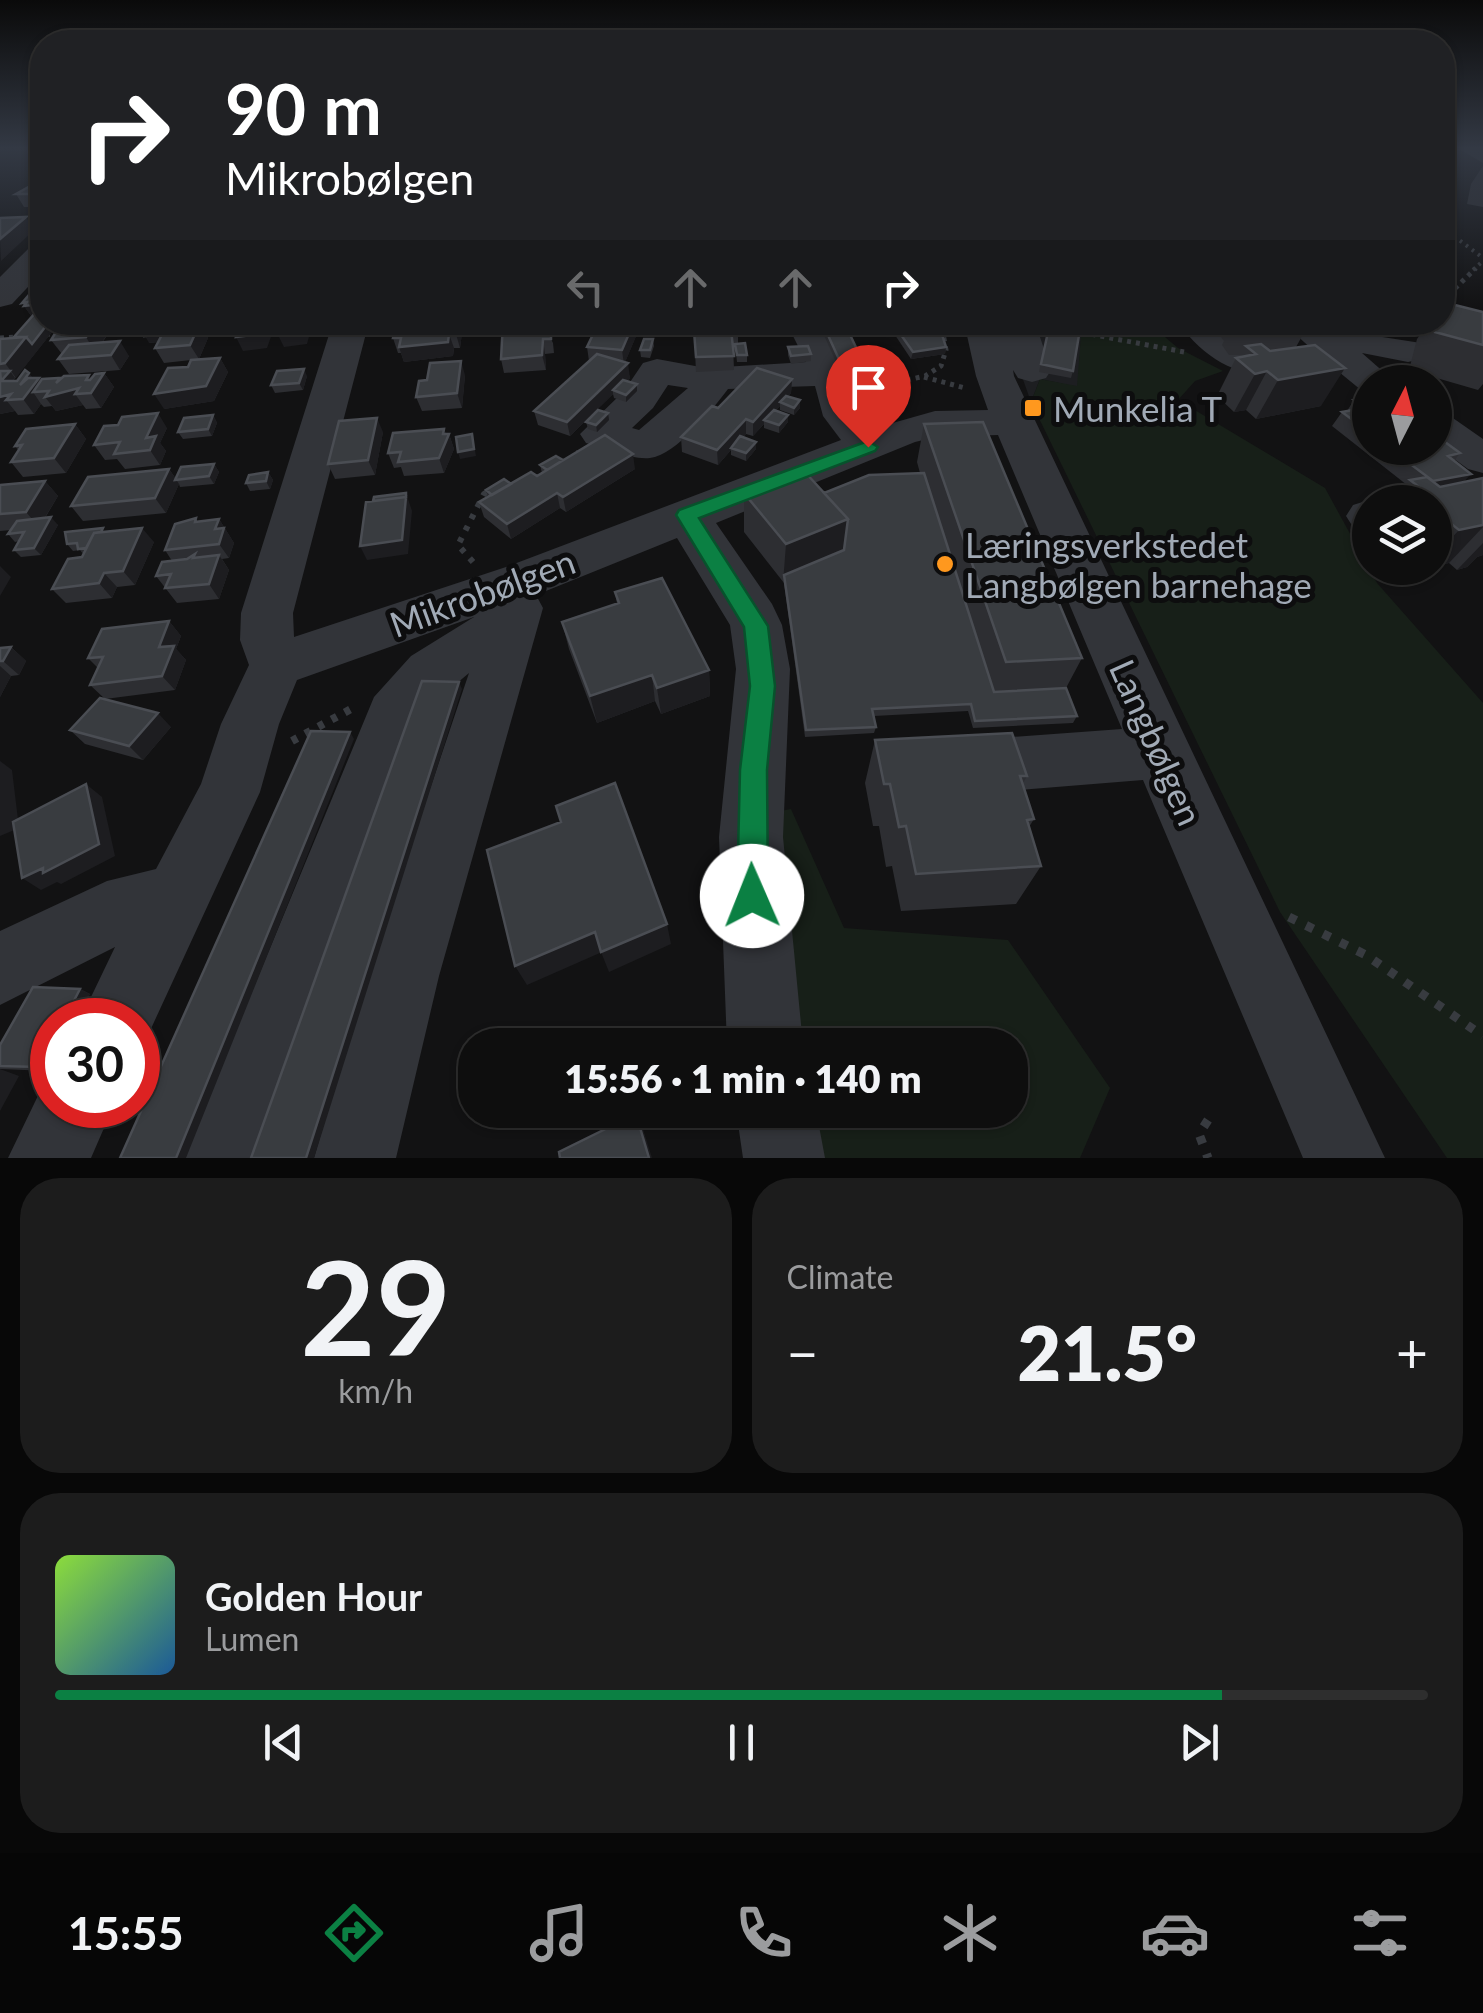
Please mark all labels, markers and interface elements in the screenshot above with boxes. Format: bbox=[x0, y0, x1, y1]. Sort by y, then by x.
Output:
text: 90 m bbox=[225, 66, 382, 150]
icon: right bbox=[60, 70, 190, 200]
text: Mikrobølgen bbox=[225, 151, 474, 205]
icon: left bbox=[558, 260, 613, 315]
icon: ahead bbox=[663, 260, 718, 315]
icon: ahead bbox=[768, 260, 823, 315]
icon: right bbox=[873, 260, 928, 315]
pin bbox=[826, 345, 911, 448]
icon: arrive bbox=[841, 360, 896, 415]
north arrow bbox=[1352, 365, 1452, 465]
map controls bbox=[1352, 365, 1452, 585]
place label: Munkelia T bbox=[1053, 387, 1222, 429]
marker: Munkelia T bbox=[1022, 397, 1044, 419]
button: layers bbox=[1352, 485, 1452, 585]
place label: Læringsverkstedet Langbølgen barnehage bbox=[965, 523, 1312, 605]
street label: Mikrobølgen bbox=[384, 539, 580, 645]
marker: Læringsverkstedet Langbølgen barnehage bbox=[934, 553, 956, 575]
street label: Langbølgen bbox=[1102, 653, 1212, 831]
position arrow bbox=[700, 844, 804, 948]
speed limit sign: 30 bbox=[30, 998, 160, 1128]
text: 15:56 · 1 min · 140 m bbox=[564, 1055, 922, 1101]
text: 29 bbox=[300, 1228, 451, 1384]
text: Climate bbox=[787, 1257, 893, 1296]
text: 21.5° bbox=[1017, 1307, 1197, 1397]
text: − bbox=[787, 1319, 818, 1385]
text: + bbox=[1396, 1319, 1428, 1385]
text: km/h bbox=[338, 1371, 413, 1410]
text: Golden Hour bbox=[205, 1573, 422, 1619]
text: Lumen bbox=[205, 1619, 299, 1658]
icon: previous bbox=[256, 1715, 311, 1770]
icon: pause bbox=[714, 1715, 769, 1770]
icon: next bbox=[1172, 1715, 1227, 1770]
icon: directions bbox=[319, 1898, 389, 1968]
icon: music bbox=[524, 1898, 594, 1968]
icon: phone bbox=[729, 1898, 799, 1968]
icon: climate bbox=[935, 1898, 1005, 1968]
icon: car bbox=[1140, 1898, 1210, 1968]
icon: filters bbox=[1345, 1898, 1415, 1968]
text: 15:55 bbox=[68, 1906, 184, 1960]

